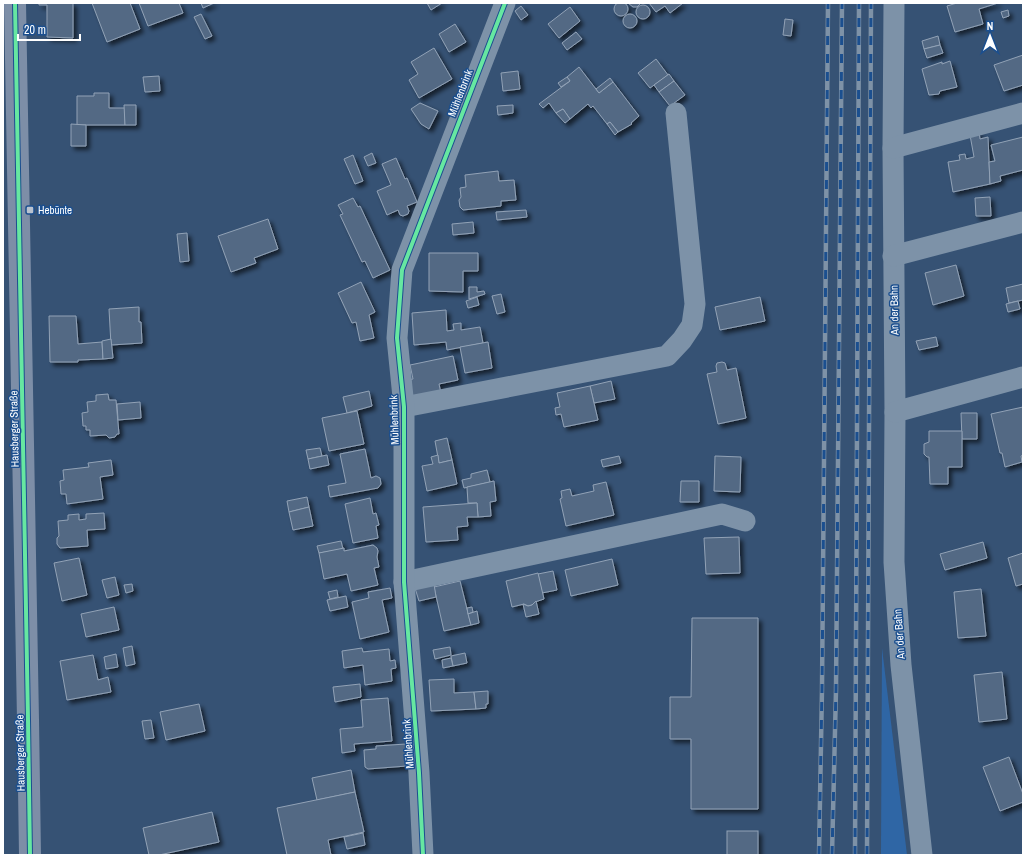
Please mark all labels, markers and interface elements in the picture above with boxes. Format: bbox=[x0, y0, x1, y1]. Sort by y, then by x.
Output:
scale bar bbox=[18, 16, 80, 42]
north arrow bbox=[970, 16, 1010, 56]
text: N bbox=[987, 19, 993, 33]
text: 20 m bbox=[24, 22, 46, 38]
street label: Mühlenbrink bbox=[445, 67, 476, 119]
place label: Hebünte bbox=[38, 203, 72, 217]
marker: Hebünte bbox=[25, 205, 35, 215]
street label: An der Bahn bbox=[887, 285, 901, 336]
street label: Hausberger Straße bbox=[6, 391, 22, 467]
street label: Mühlenbrink bbox=[386, 394, 402, 445]
street label: An der Bahn bbox=[890, 608, 908, 661]
street label: Hausberger Straße bbox=[12, 715, 28, 791]
street label: Mühlenbrink bbox=[399, 718, 417, 769]

